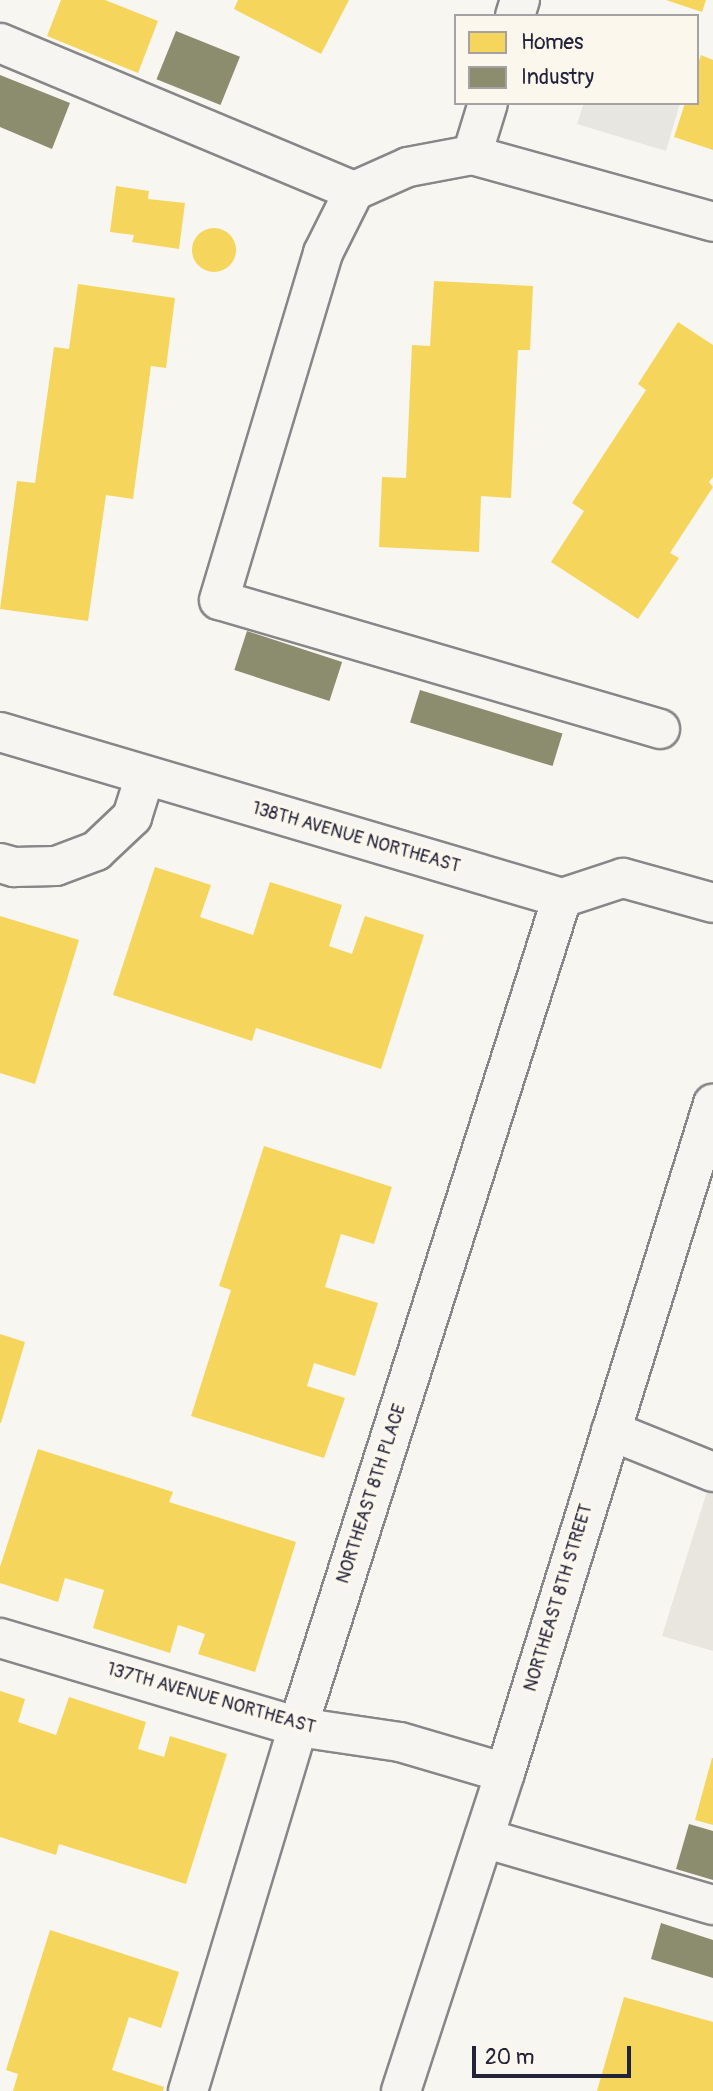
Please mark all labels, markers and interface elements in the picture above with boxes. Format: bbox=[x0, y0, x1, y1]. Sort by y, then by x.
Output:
legend bbox=[454, 14, 699, 105]
text: Homes bbox=[521, 29, 583, 56]
text: Industry bbox=[521, 64, 594, 91]
street label: 138TH AVENUE NORTHEAST bbox=[249, 798, 463, 878]
street label: NORTHEAST 8TH PLACE bbox=[333, 1402, 411, 1586]
street label: NORTHEAST 8TH STREET bbox=[520, 1502, 598, 1694]
street label: 137TH AVENUE NORTHEAST bbox=[104, 1659, 318, 1739]
scale bar bbox=[475, 2032, 634, 2076]
text: 20 m bbox=[485, 2044, 534, 2071]

